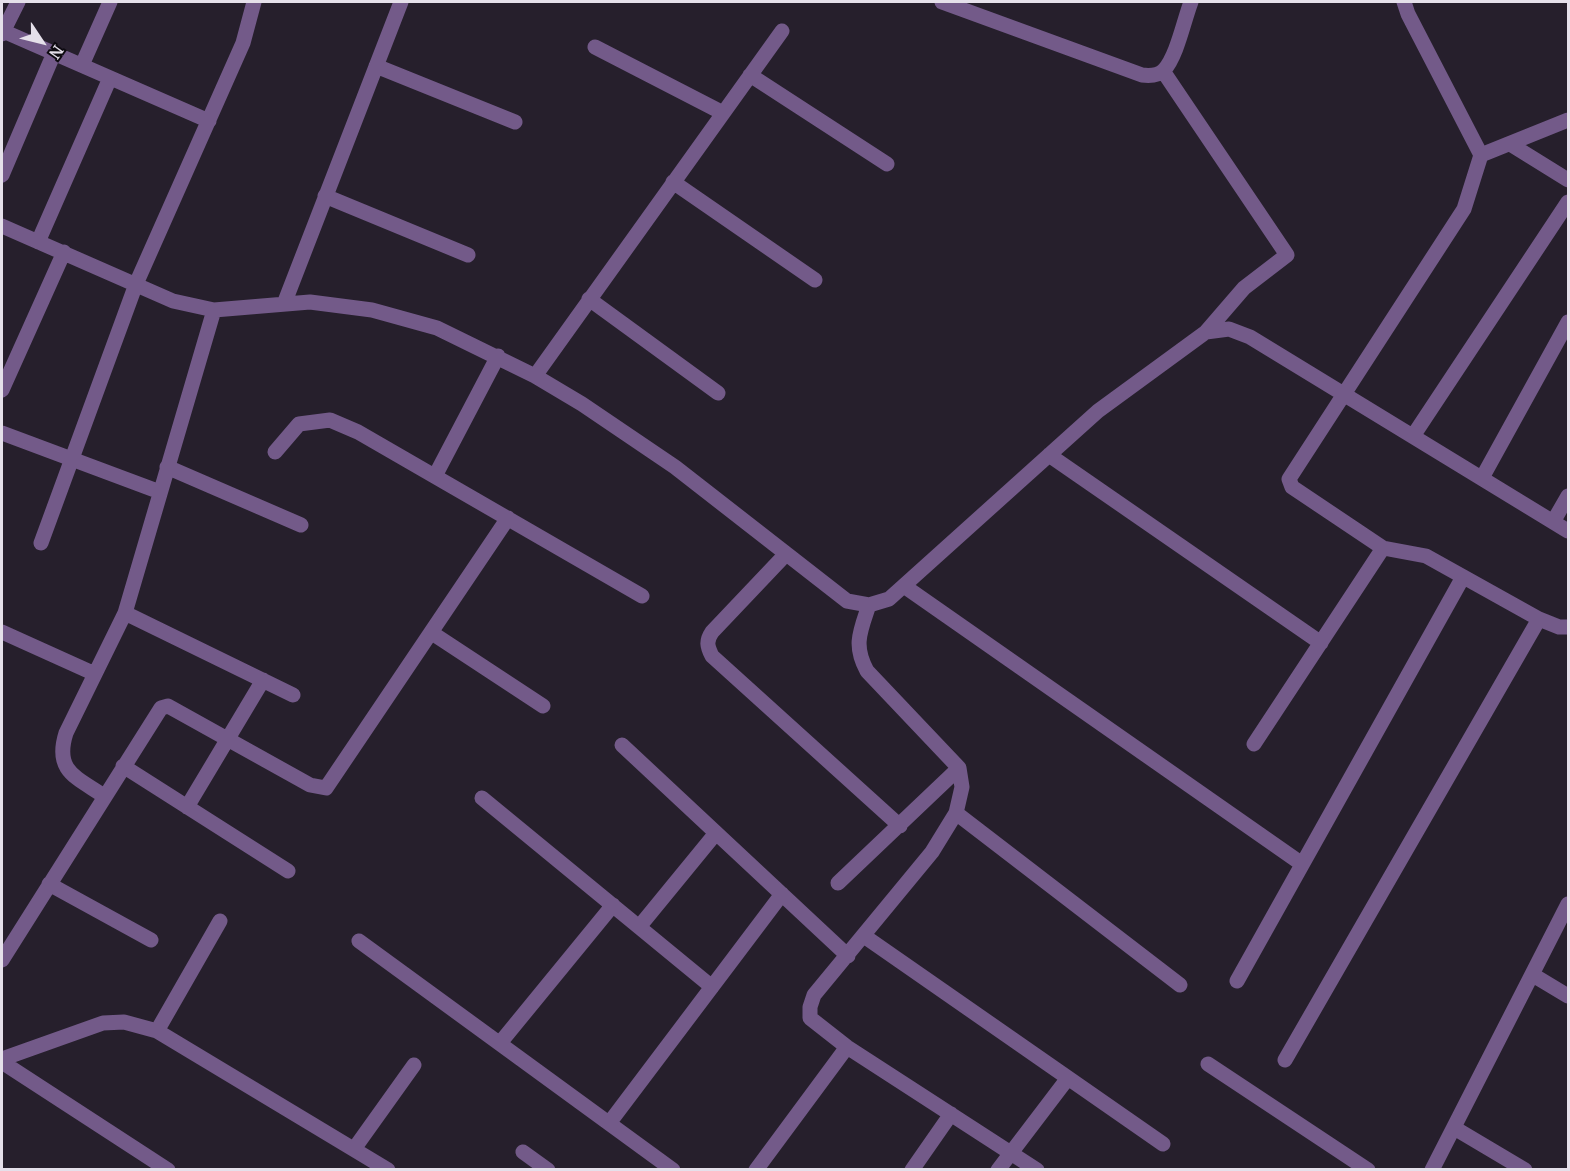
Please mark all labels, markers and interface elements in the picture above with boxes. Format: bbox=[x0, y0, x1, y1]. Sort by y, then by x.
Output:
north arrow bbox=[12, 12, 72, 72]
text: N bbox=[44, 41, 69, 64]

